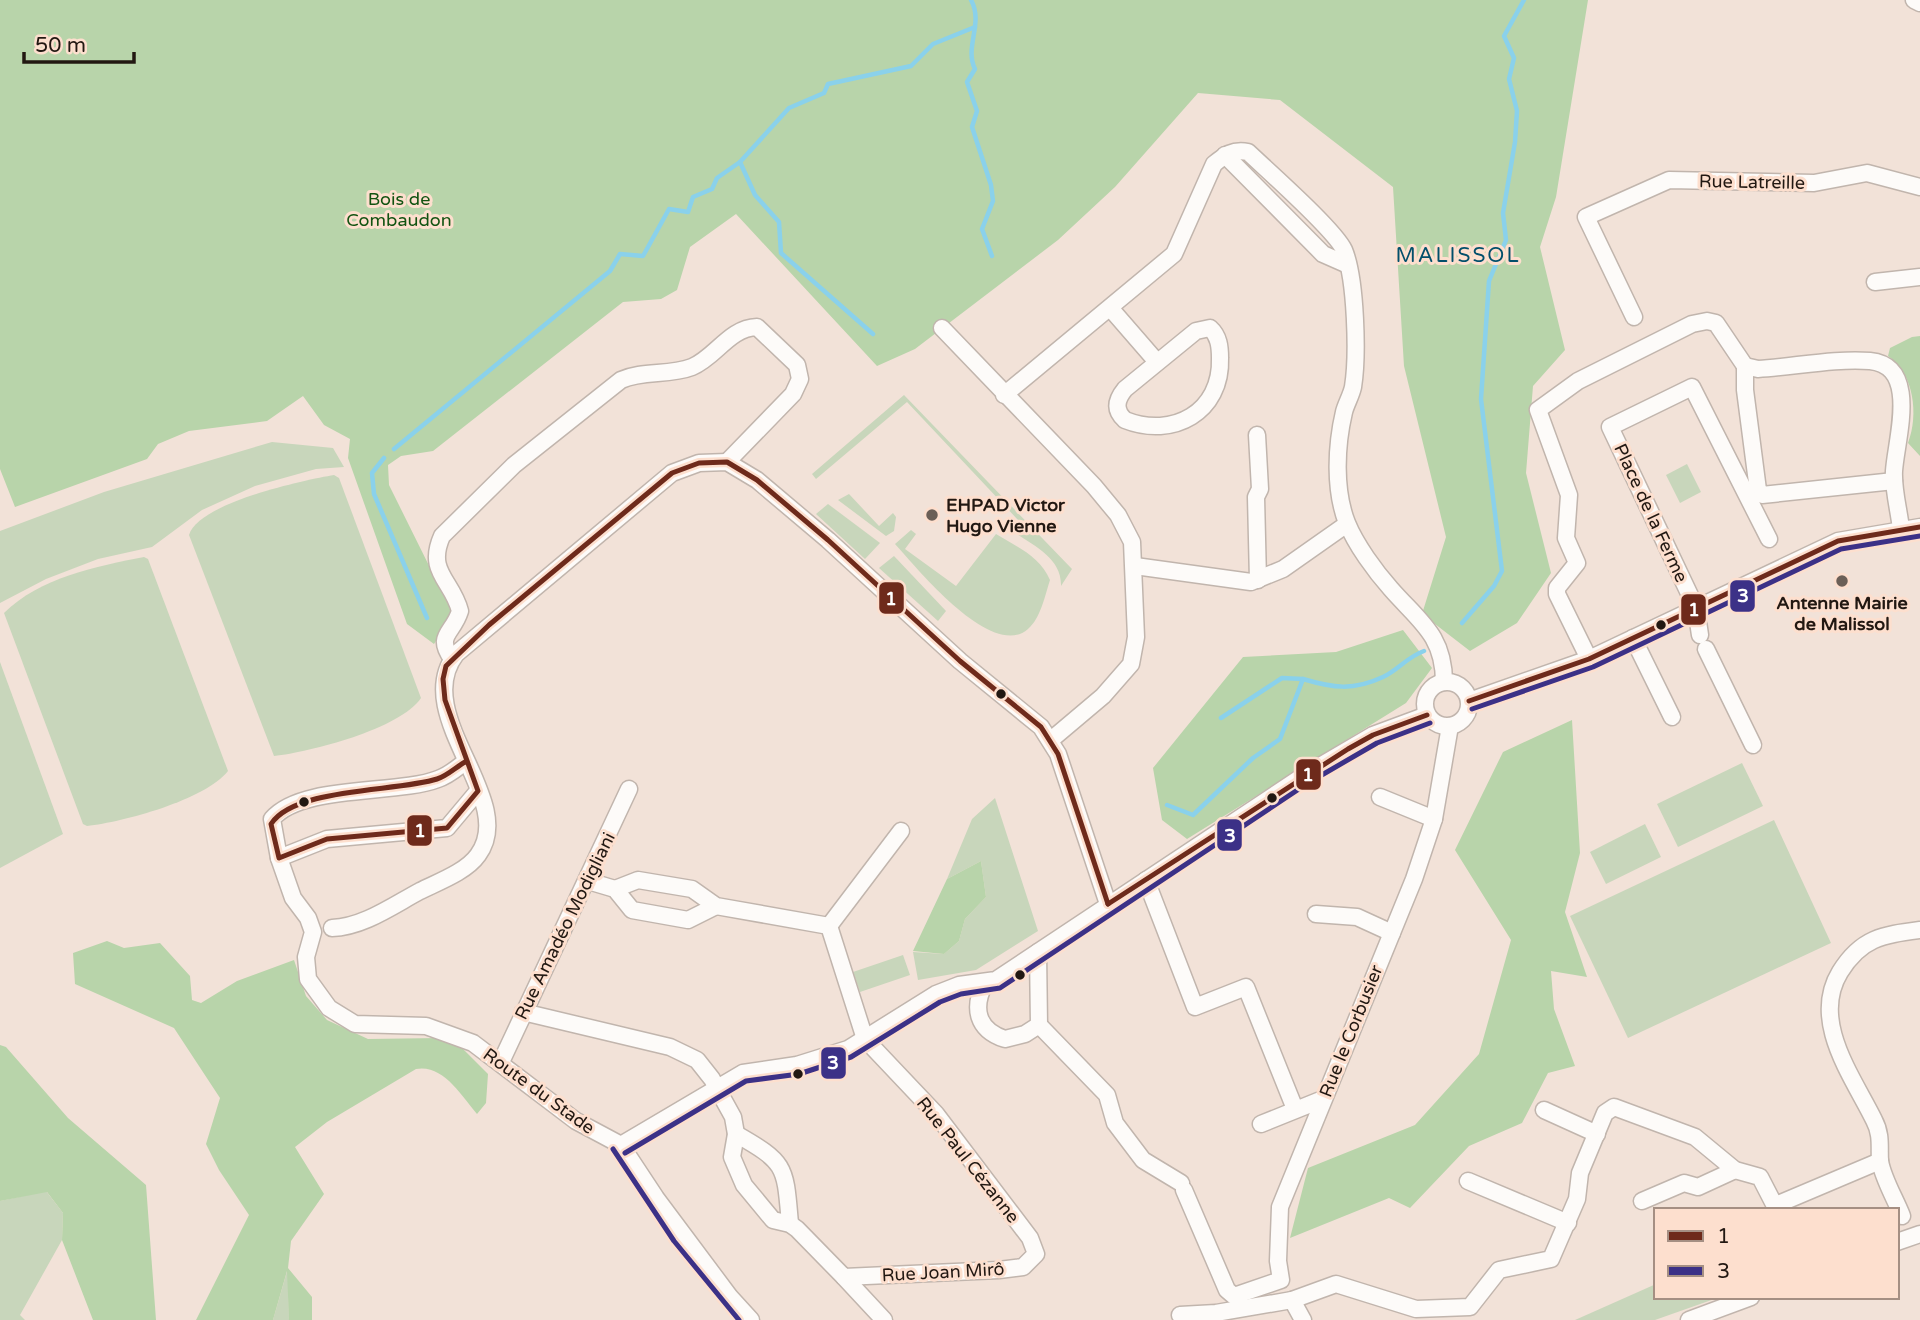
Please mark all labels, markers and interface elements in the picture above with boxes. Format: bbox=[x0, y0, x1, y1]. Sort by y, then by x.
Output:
scale bar bbox=[24, 21, 135, 65]
text: 50 m bbox=[35, 33, 86, 58]
street label: Rue Latreille bbox=[1699, 170, 1805, 194]
park label: Bois de Combaudon bbox=[346, 188, 452, 231]
district label: MALISSOL bbox=[1395, 243, 1521, 268]
street label: Place de la Ferme bbox=[1609, 440, 1693, 586]
place label: EHPAD Victor Hugo Vienne bbox=[946, 494, 1066, 537]
marker: EHPAD Victor Hugo Vienne bbox=[924, 507, 940, 523]
marker: Antenne Mairie de Malissol bbox=[1834, 573, 1850, 589]
line badge: 3 bbox=[1729, 579, 1756, 613]
line badge: 1 bbox=[878, 581, 905, 615]
text: 3 bbox=[1737, 585, 1749, 607]
text: 1 bbox=[885, 588, 897, 610]
place label: Antenne Mairie de Malissol bbox=[1776, 592, 1908, 635]
line badge: 1 bbox=[1680, 593, 1707, 626]
text: 1 bbox=[1688, 599, 1700, 621]
unlabelled marker bbox=[1654, 618, 1668, 632]
unlabelled marker bbox=[994, 687, 1008, 701]
line badge: 1 bbox=[1295, 758, 1322, 791]
text: 1 bbox=[1302, 764, 1314, 786]
unlabelled marker bbox=[1265, 791, 1279, 805]
unlabelled marker bbox=[297, 795, 311, 809]
line badge: 1 bbox=[406, 814, 433, 847]
line badge: 3 bbox=[1216, 818, 1243, 852]
text: 1 bbox=[414, 820, 426, 842]
text: 3 bbox=[1224, 825, 1236, 847]
street label: Rue Amadéo Modigliani bbox=[510, 829, 620, 1023]
street label: Rue le Corbusier bbox=[1314, 962, 1388, 1100]
unlabelled marker bbox=[1013, 968, 1027, 982]
street label: Route du Stade bbox=[479, 1043, 599, 1139]
line badge: 3 bbox=[820, 1046, 847, 1080]
text: 3 bbox=[827, 1052, 839, 1074]
unlabelled marker bbox=[791, 1067, 805, 1081]
street label: Rue Paul Cézanne bbox=[912, 1093, 1024, 1227]
legend bbox=[1654, 1208, 1899, 1299]
text: 1 bbox=[1717, 1224, 1730, 1249]
street label: Rue Joan Mirô bbox=[881, 1258, 1005, 1286]
text: 3 bbox=[1717, 1259, 1730, 1284]

